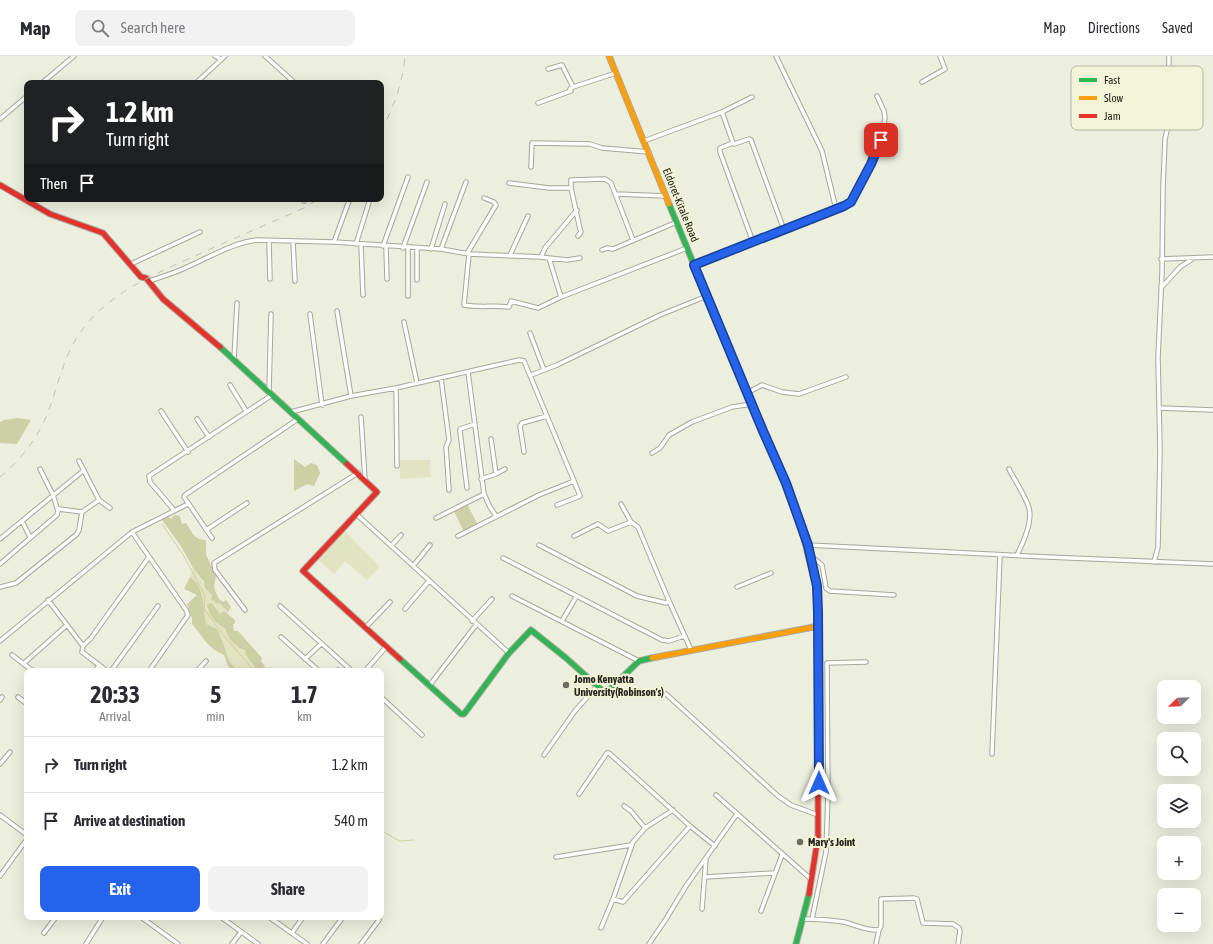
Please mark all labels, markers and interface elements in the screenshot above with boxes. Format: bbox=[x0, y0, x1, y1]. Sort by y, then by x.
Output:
search box bbox=[75, 10, 355, 46]
text: Map bbox=[20, 17, 51, 39]
icon: search bbox=[89, 17, 111, 39]
text: Search here bbox=[121, 19, 185, 36]
text: Map bbox=[1043, 20, 1066, 36]
text: Directions bbox=[1088, 20, 1140, 36]
text: Saved bbox=[1162, 20, 1193, 36]
legend bbox=[1071, 66, 1203, 130]
text: Fast bbox=[1104, 74, 1120, 86]
text: Slow bbox=[1104, 92, 1123, 104]
icon: right bbox=[40, 96, 92, 148]
text: 1.2 km bbox=[106, 96, 174, 128]
text: Jam bbox=[1104, 110, 1121, 122]
pin bbox=[864, 123, 898, 157]
text: Turn right bbox=[106, 129, 169, 150]
icon: arrive bbox=[870, 129, 892, 151]
street label: Eldoret-Kitale Road bbox=[661, 166, 701, 244]
icon: arrive bbox=[76, 172, 98, 194]
text: Then bbox=[40, 175, 68, 192]
place label: Jomo Kenyatta University(Robinson's) bbox=[573, 673, 664, 698]
marker: Jomo Kenyatta University(Robinson's) bbox=[561, 680, 571, 690]
north arrow bbox=[1157, 680, 1201, 724]
map controls bbox=[1157, 680, 1201, 932]
text: 20:33 bbox=[90, 681, 140, 708]
text: 5 bbox=[210, 681, 221, 708]
text: 1.7 bbox=[291, 681, 318, 708]
text: Arrival bbox=[99, 709, 131, 724]
text: min bbox=[206, 709, 225, 724]
text: km bbox=[297, 709, 312, 724]
button: search bbox=[1157, 732, 1201, 776]
icon: right bbox=[40, 754, 62, 776]
text: Turn right bbox=[74, 756, 127, 773]
text: 1.2 km bbox=[332, 756, 368, 773]
position arrow bbox=[798, 762, 840, 804]
button: layers bbox=[1157, 784, 1201, 828]
icon: arrive bbox=[40, 810, 62, 832]
text: Arrive at destination bbox=[74, 812, 185, 829]
text: 540 m bbox=[334, 812, 368, 829]
place label: Mary's Joint bbox=[808, 836, 856, 848]
button: + bbox=[1157, 836, 1201, 880]
marker: Mary's Joint bbox=[795, 837, 805, 847]
button: Exit bbox=[40, 866, 200, 912]
button: Share bbox=[208, 866, 368, 912]
button: − bbox=[1157, 888, 1201, 932]

